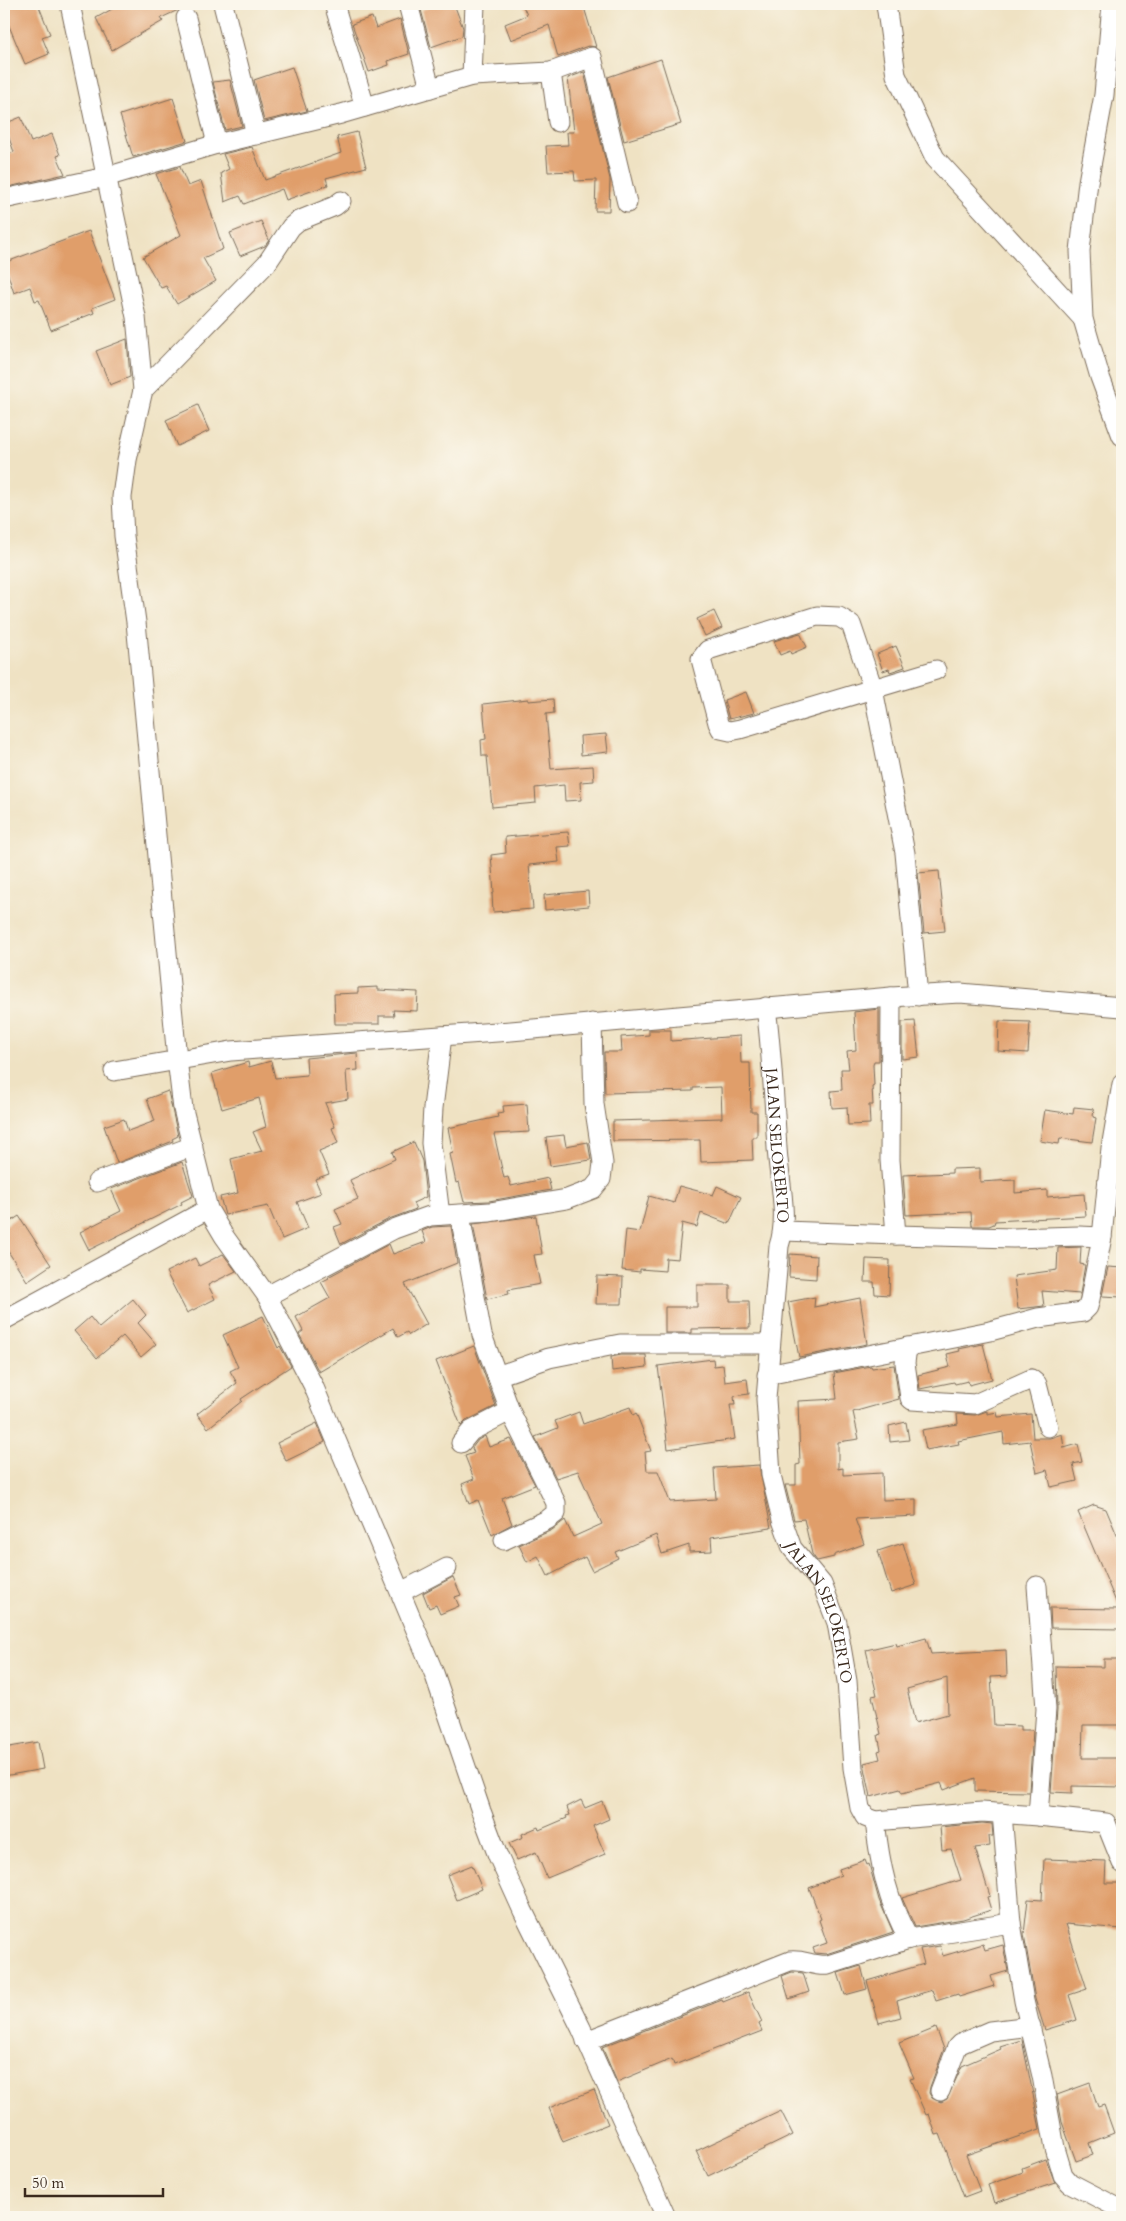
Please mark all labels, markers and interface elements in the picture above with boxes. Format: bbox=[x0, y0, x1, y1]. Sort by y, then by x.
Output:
street label: JALAN SELOKERTO bbox=[760, 1065, 793, 1223]
street label: JALAN SELOKERTO bbox=[778, 1537, 857, 1685]
scale bar bbox=[25, 2166, 162, 2198]
text: 50 m bbox=[32, 2173, 64, 2193]

